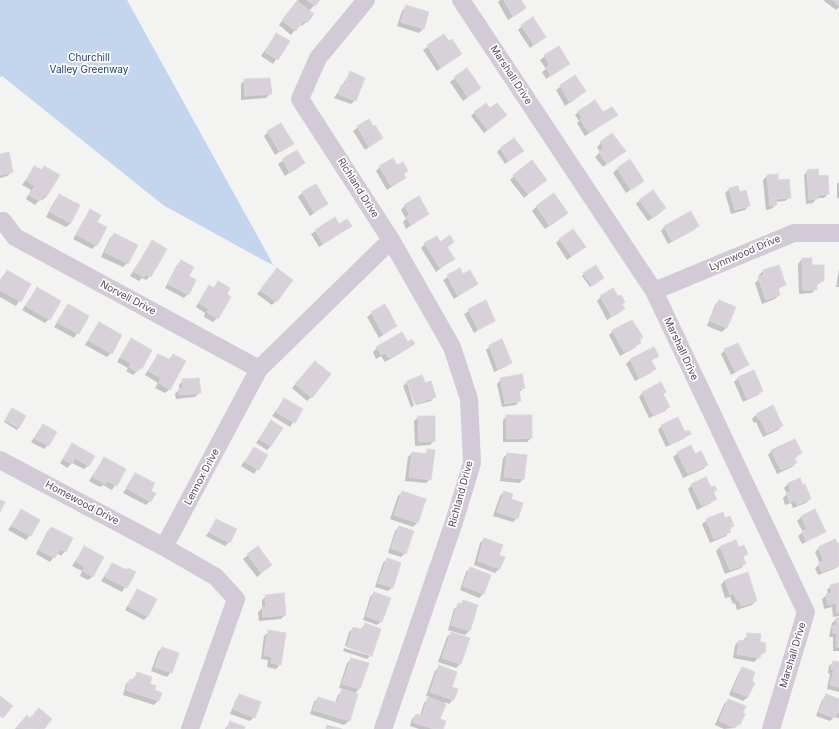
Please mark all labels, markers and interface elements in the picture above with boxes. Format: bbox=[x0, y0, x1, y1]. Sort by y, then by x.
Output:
street label: Marshall Drive bbox=[488, 43, 534, 107]
park label: Churchill Valley Greenway bbox=[50, 52, 128, 76]
street label: Richland Drive bbox=[335, 156, 381, 220]
street label: Lynnwood Drive bbox=[708, 233, 782, 273]
street label: Norvell Drive bbox=[98, 278, 158, 318]
street label: Marshall Drive bbox=[661, 316, 701, 382]
street label: Lennox Drive bbox=[182, 447, 222, 507]
street label: Richland Drive bbox=[446, 460, 476, 528]
street label: Homewood Drive bbox=[43, 479, 121, 527]
street label: Marshall Drive bbox=[777, 621, 809, 689]

